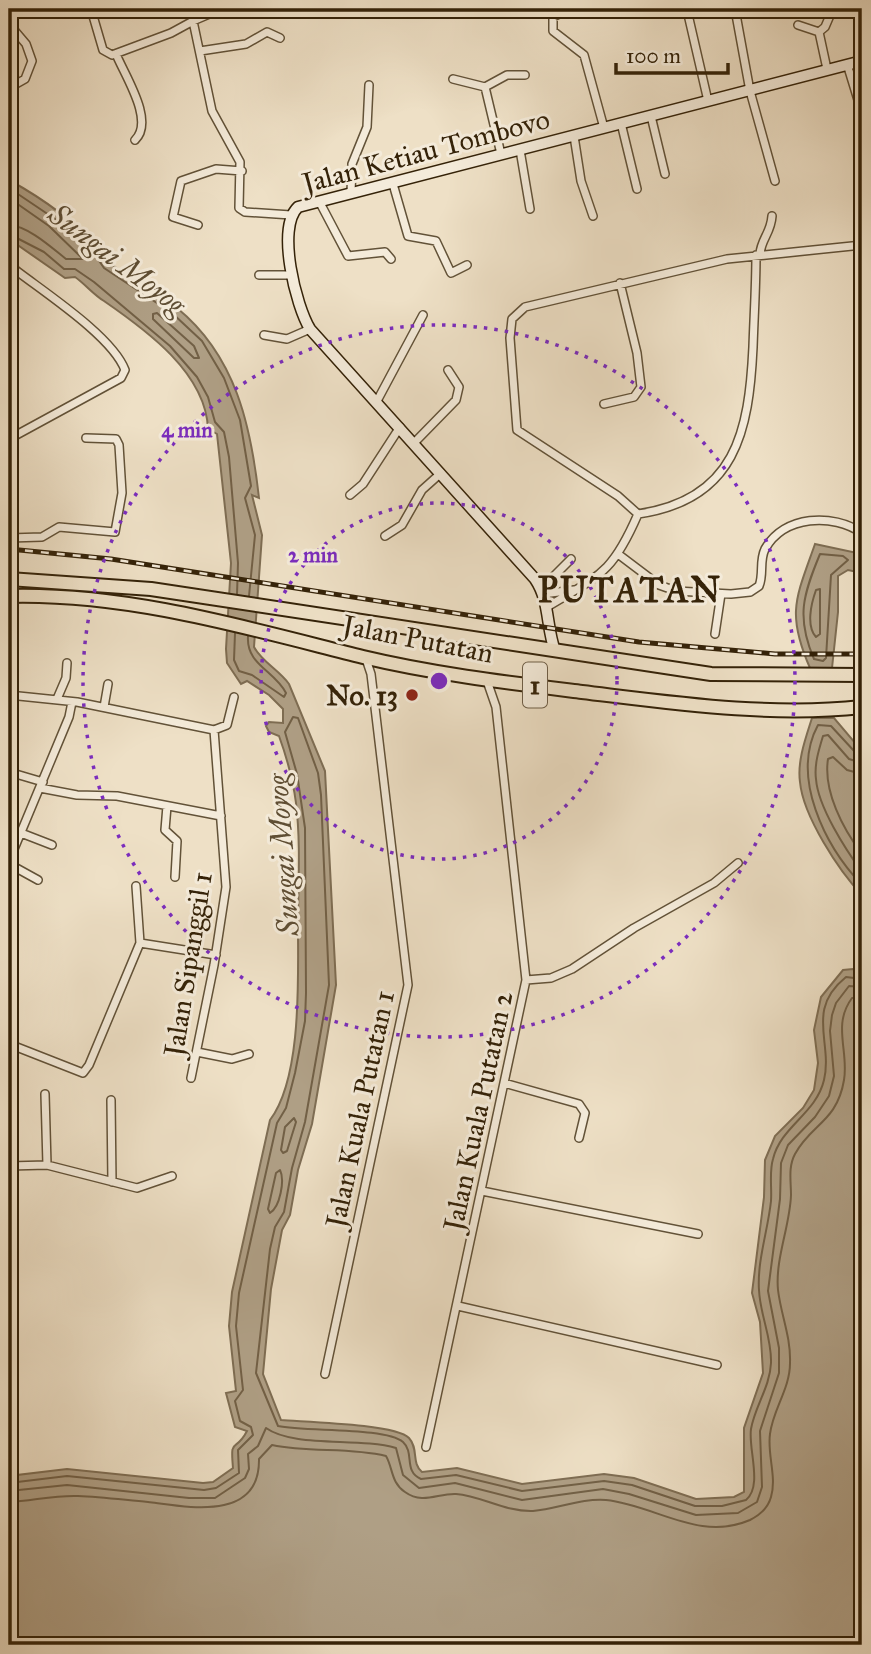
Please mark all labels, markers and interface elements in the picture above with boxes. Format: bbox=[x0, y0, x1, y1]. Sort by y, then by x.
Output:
scale bar bbox=[616, 32, 728, 76]
text: 100 m bbox=[626, 43, 681, 69]
street label: Jalan Ketiau Tombovo bbox=[296, 101, 553, 202]
water label: Sungai Moyog bbox=[41, 195, 194, 323]
text: 4 min bbox=[161, 417, 213, 443]
text: 2 min bbox=[288, 542, 338, 568]
district label: PUTATAN bbox=[538, 569, 722, 612]
street label: Jalan Putatan bbox=[337, 607, 496, 671]
road number: 1 bbox=[523, 663, 547, 708]
centre of rings bbox=[427, 669, 451, 693]
place label: No. 13 bbox=[326, 678, 398, 713]
marker: No. 13 bbox=[404, 687, 420, 703]
water label: Sungai Moyog bbox=[259, 771, 307, 938]
street label: Jalan Sipanggil 1 bbox=[156, 869, 220, 1062]
street label: Jalan Kuala Putatan 1 bbox=[317, 987, 402, 1234]
street label: Jalan Kuala Putatan 2 bbox=[435, 988, 521, 1237]

